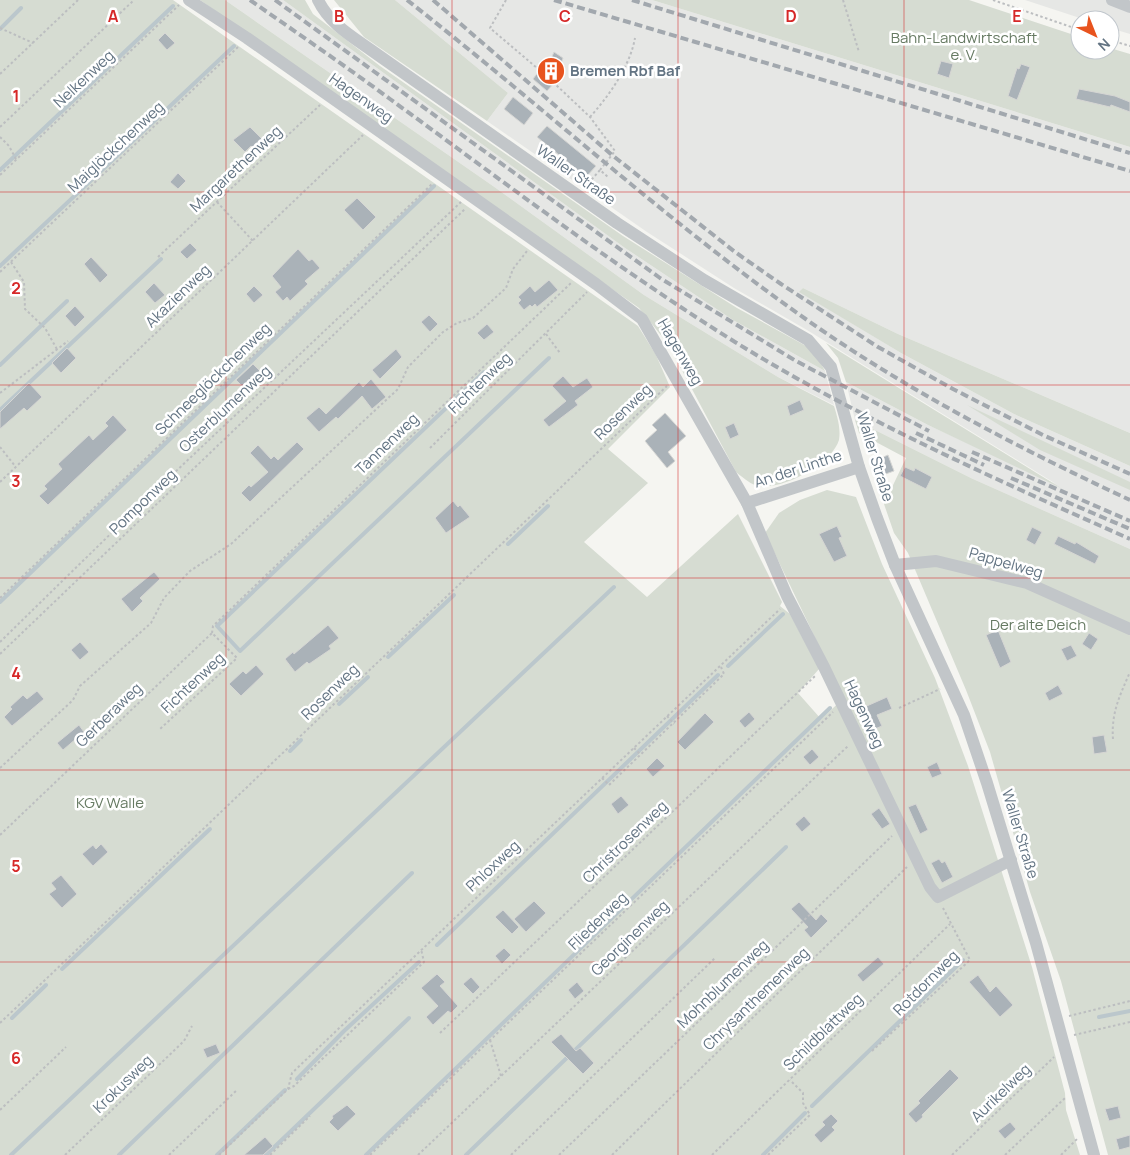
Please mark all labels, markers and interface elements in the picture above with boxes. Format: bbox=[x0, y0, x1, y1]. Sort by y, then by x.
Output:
text: A bbox=[108, 5, 119, 27]
text: B bbox=[334, 5, 344, 27]
text: C bbox=[559, 5, 571, 27]
text: D bbox=[785, 5, 797, 27]
text: E bbox=[1012, 5, 1022, 27]
north arrow bbox=[1070, 10, 1120, 60]
park label: Bahn-Landwirtschaft e. V. bbox=[891, 27, 1037, 65]
text: N bbox=[1094, 34, 1114, 55]
street label: Nelkenweg bbox=[49, 45, 119, 112]
building icon: Bremen Rbf Baf bbox=[536, 56, 566, 86]
place label: Bremen Rbf Baf bbox=[570, 60, 681, 81]
street label: Hagenweg bbox=[325, 68, 398, 127]
text: 1 bbox=[12, 85, 20, 107]
street label: Maiglöckchenweg bbox=[63, 96, 168, 197]
street label: Margarethenweg bbox=[185, 121, 286, 217]
street label: Waller Straße bbox=[532, 140, 620, 210]
street label: Akazienweg bbox=[140, 259, 215, 332]
text: 2 bbox=[11, 277, 21, 299]
street label: Hagenweg bbox=[653, 315, 708, 389]
street label: Schneeglöckchenweg bbox=[150, 318, 275, 439]
street label: Fichtenweg bbox=[443, 347, 516, 418]
street label: Osterblumenweg bbox=[174, 360, 275, 457]
street label: Rosenweg bbox=[589, 379, 656, 444]
street label: Tannenweg bbox=[350, 408, 423, 479]
street label: Waller Straße bbox=[852, 410, 899, 504]
street label: An der Linthe bbox=[751, 444, 845, 493]
street label: Pomponweg bbox=[104, 464, 181, 539]
text: 3 bbox=[11, 470, 21, 492]
street label: Pappelweg bbox=[967, 542, 1046, 583]
park label: Der alte Deich bbox=[990, 614, 1086, 635]
street label: Fichtenweg bbox=[156, 648, 229, 718]
street label: Rosenweg bbox=[296, 659, 363, 724]
text: 4 bbox=[11, 662, 21, 684]
street label: Hagenweg bbox=[839, 676, 890, 752]
street label: Gerberaweg bbox=[71, 678, 146, 752]
street label: Waller Straße bbox=[997, 787, 1044, 881]
park label: KGV Walle bbox=[76, 792, 144, 813]
street label: Christrosenweg bbox=[578, 796, 672, 888]
street label: Phloxweg bbox=[461, 835, 524, 896]
text: 5 bbox=[11, 855, 21, 877]
street label: Fliederweg bbox=[563, 887, 632, 954]
street label: Georginenweg bbox=[586, 895, 673, 980]
street label: Mohnblumenweg bbox=[672, 935, 773, 1033]
street label: Chrysanthemenweg bbox=[698, 942, 813, 1055]
street label: Rotdornweg bbox=[888, 945, 963, 1020]
street label: Schildblattweg bbox=[778, 988, 867, 1075]
text: 6 bbox=[11, 1047, 21, 1069]
street label: Krokusweg bbox=[88, 1050, 157, 1118]
street label: Aurikelweg bbox=[966, 1059, 1035, 1127]

